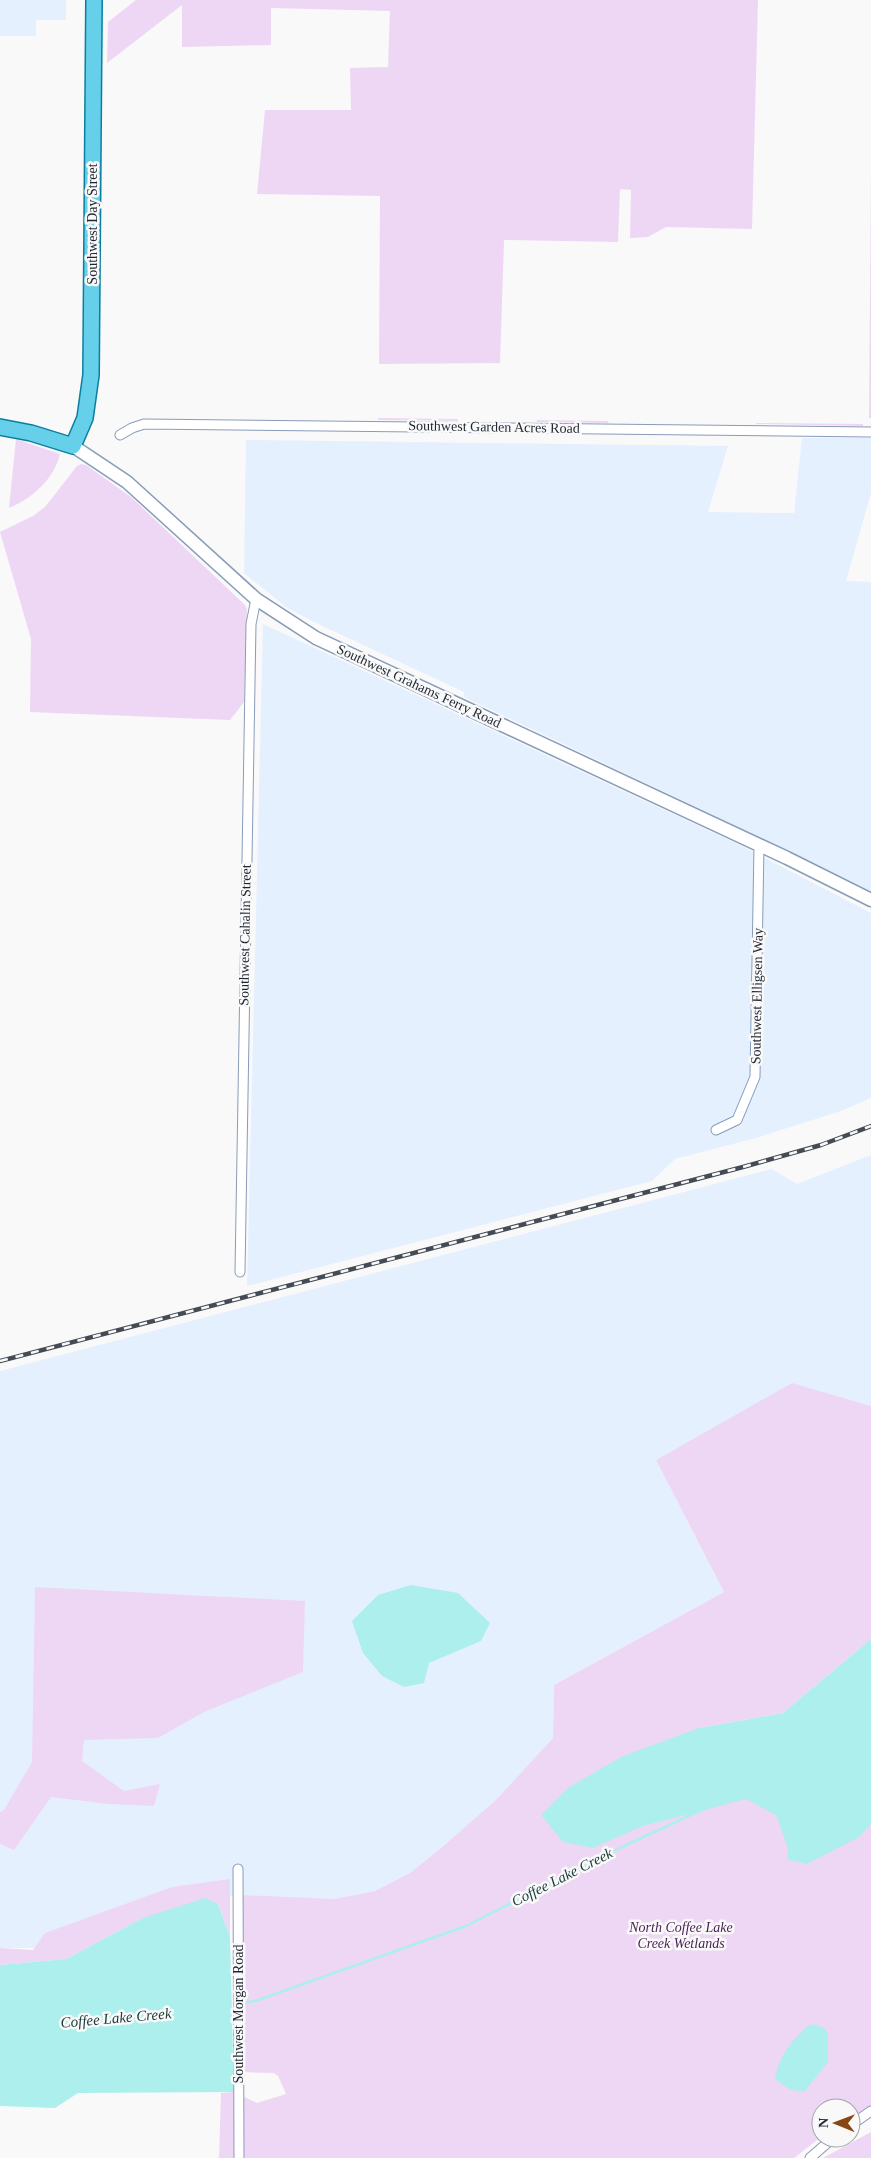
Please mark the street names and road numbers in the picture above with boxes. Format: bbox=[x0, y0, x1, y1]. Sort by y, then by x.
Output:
street label: Southwest Day Street bbox=[85, 163, 100, 285]
street label: Southwest Garden Acres Road bbox=[408, 418, 580, 436]
street label: Southwest Grahams Ferry Road bbox=[335, 641, 503, 731]
street label: Southwest Cahalin Street bbox=[236, 864, 254, 1006]
street label: Southwest Elligsen Way bbox=[748, 928, 766, 1064]
street label: Southwest Morgan Road bbox=[231, 1945, 246, 2083]

